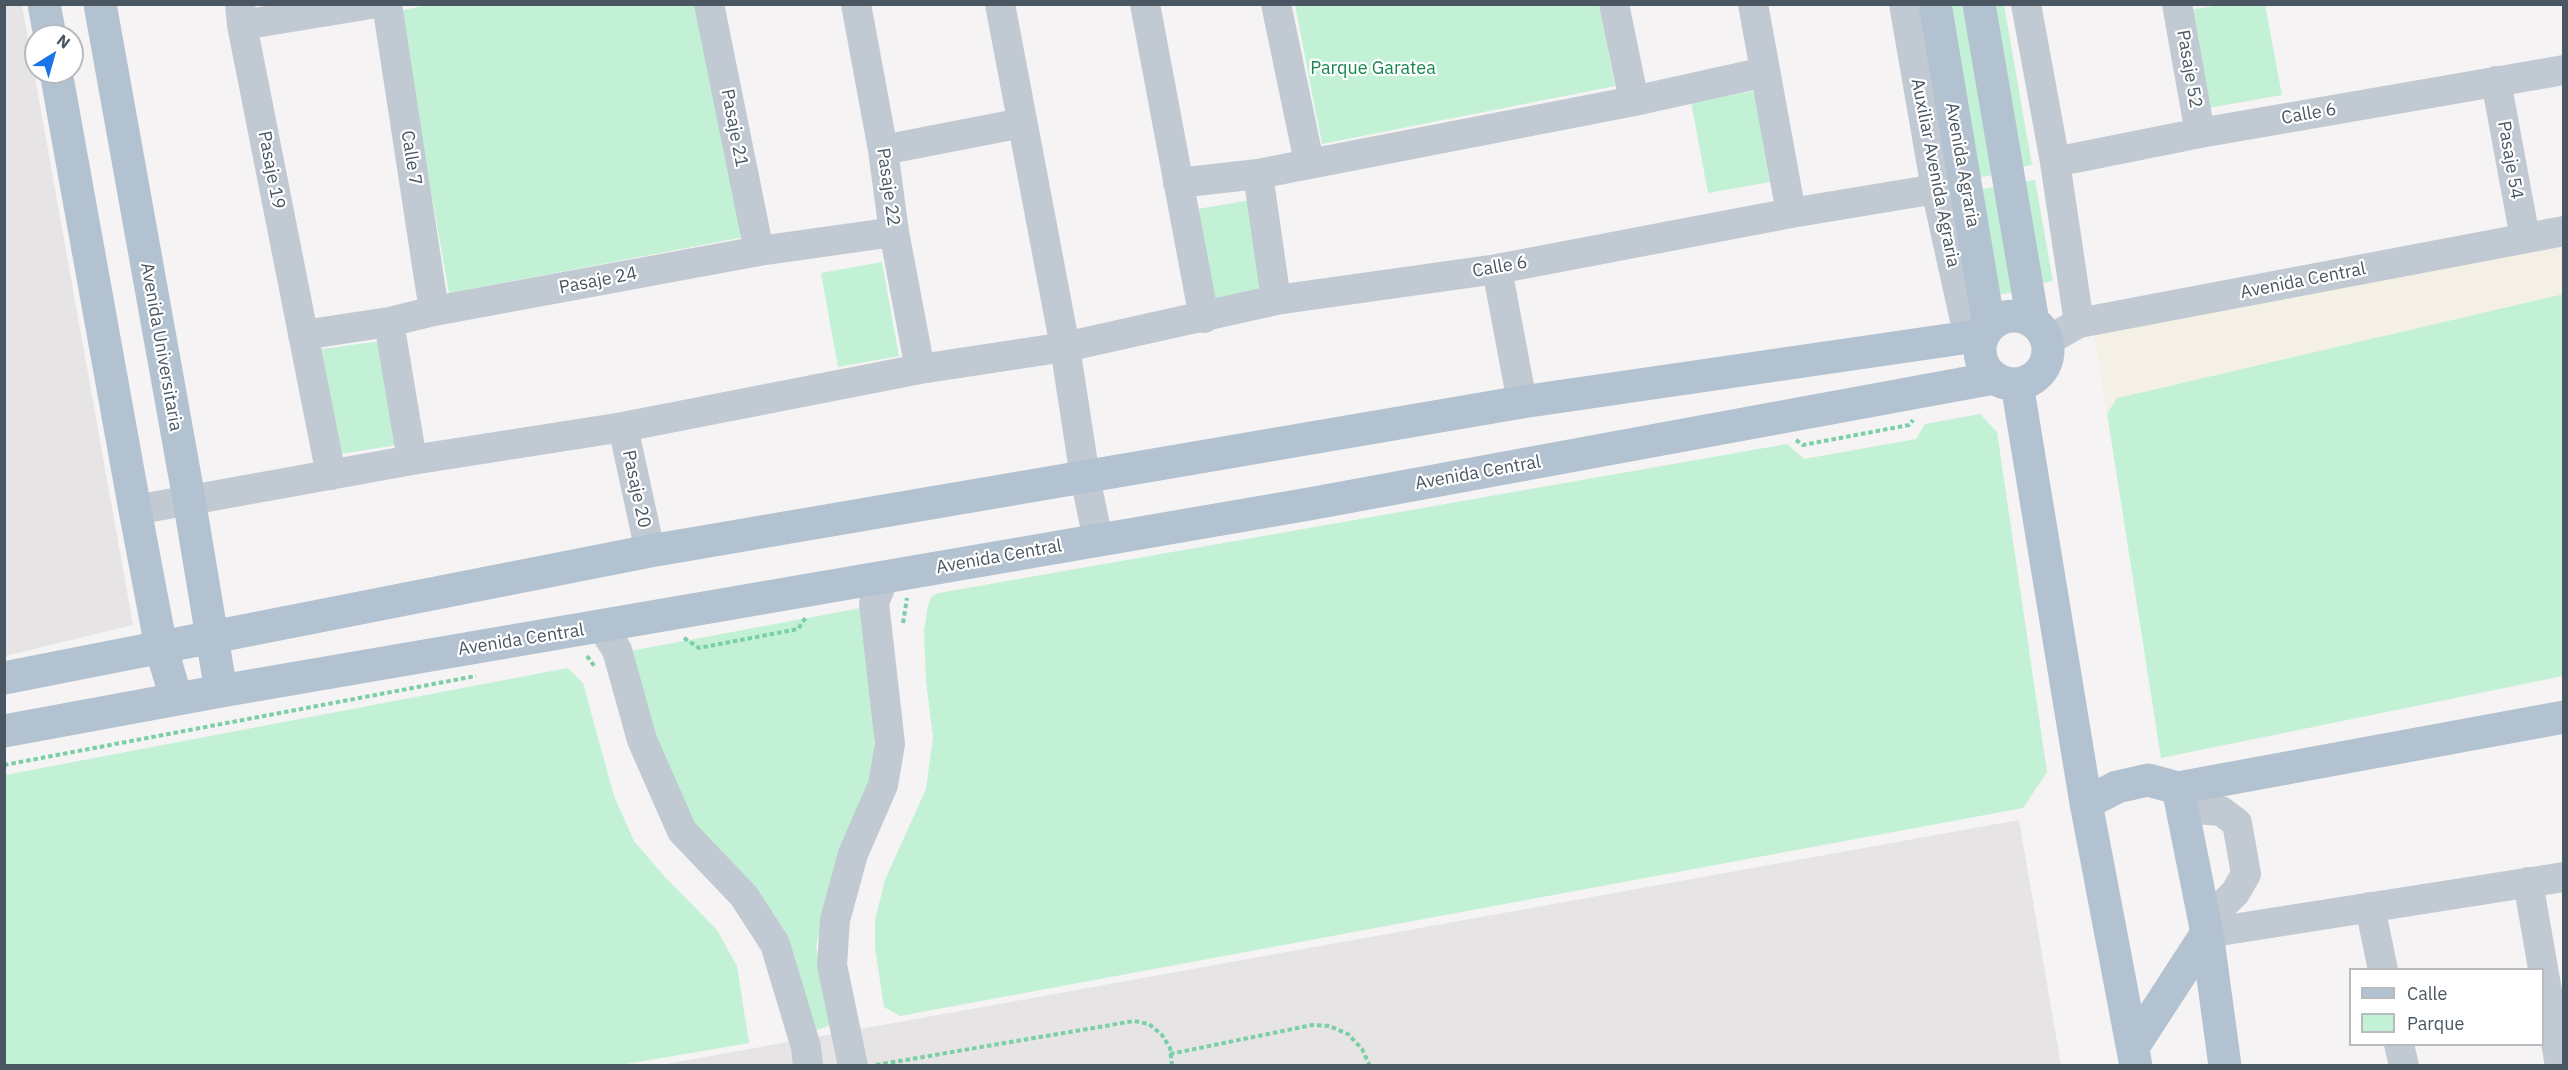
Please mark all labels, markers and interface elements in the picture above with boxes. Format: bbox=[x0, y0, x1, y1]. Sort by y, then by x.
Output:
north arrow bbox=[24, 24, 84, 84]
street label: Pasaje 52 bbox=[2172, 28, 2206, 110]
text: N bbox=[53, 30, 74, 53]
park label: Parque Garatea bbox=[1310, 58, 1436, 80]
street label: Auxiliar Avenida Agraria bbox=[1906, 77, 1964, 269]
street label: Pasaje 21 bbox=[716, 87, 752, 169]
street label: Calle 6 bbox=[2280, 99, 2338, 129]
street label: Avenida Agraria bbox=[1940, 101, 1984, 229]
street label: Pasaje 54 bbox=[2493, 119, 2527, 201]
street label: Pasaje 19 bbox=[253, 129, 289, 211]
street label: Calle 7 bbox=[396, 129, 426, 187]
street label: Pasaje 22 bbox=[872, 146, 904, 228]
street label: Calle 6 bbox=[1471, 252, 1529, 282]
street label: Avenida Central bbox=[2238, 258, 2368, 304]
street label: Avenida Universitaria bbox=[136, 261, 186, 433]
street label: Pasaje 24 bbox=[557, 263, 639, 299]
street label: Pasaje 20 bbox=[617, 448, 655, 530]
street label: Avenida Central bbox=[1413, 451, 1543, 495]
street label: Avenida Central bbox=[934, 535, 1064, 579]
street label: Avenida Central bbox=[456, 619, 586, 661]
legend bbox=[2349, 968, 2544, 1046]
text: Calle bbox=[2407, 982, 2447, 1005]
text: Parque bbox=[2407, 1012, 2464, 1035]

